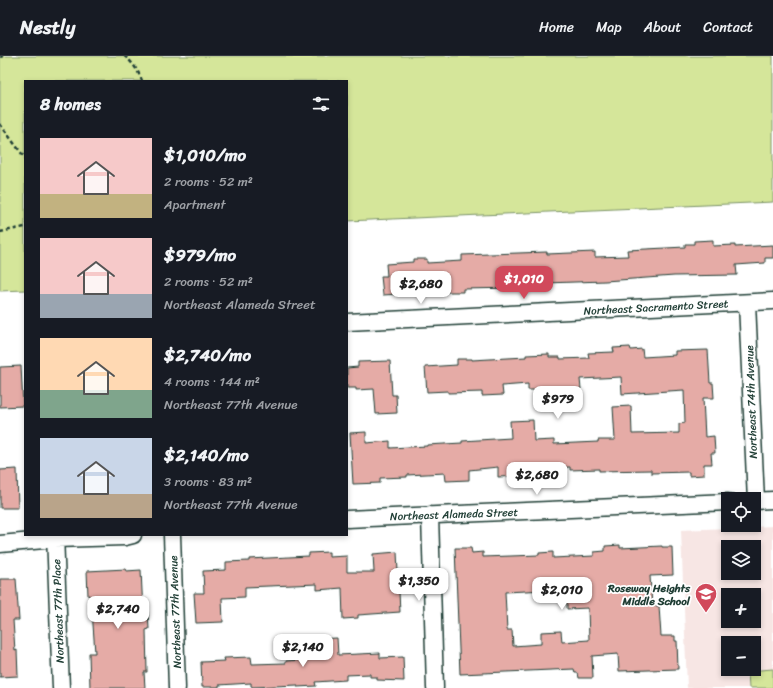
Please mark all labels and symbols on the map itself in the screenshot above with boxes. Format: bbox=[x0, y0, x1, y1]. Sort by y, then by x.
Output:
pin: $1,010 bbox=[491, 266, 557, 300]
pin: $2,680 bbox=[388, 271, 454, 305]
street label: Northeast Sacramento Street bbox=[583, 294, 729, 321]
street label: Northeast 74th Avenue bbox=[740, 344, 763, 459]
pin: $979 bbox=[534, 386, 582, 420]
pin: $2,680 bbox=[504, 462, 570, 496]
street label: Northeast Alameda Street bbox=[390, 503, 519, 526]
street label: Northeast 77th Avenue bbox=[164, 555, 187, 669]
street label: Northeast 77th Place bbox=[47, 558, 70, 663]
pin: $1,350 bbox=[386, 568, 452, 602]
pin: $2,010 bbox=[529, 577, 595, 611]
place label: Roseway Heights Middle School bbox=[607, 579, 691, 611]
school or university icon: Roseway Heights Middle School bbox=[693, 581, 719, 614]
pin: $2,740 bbox=[85, 596, 151, 630]
pin: $2,140 bbox=[270, 634, 336, 668]

